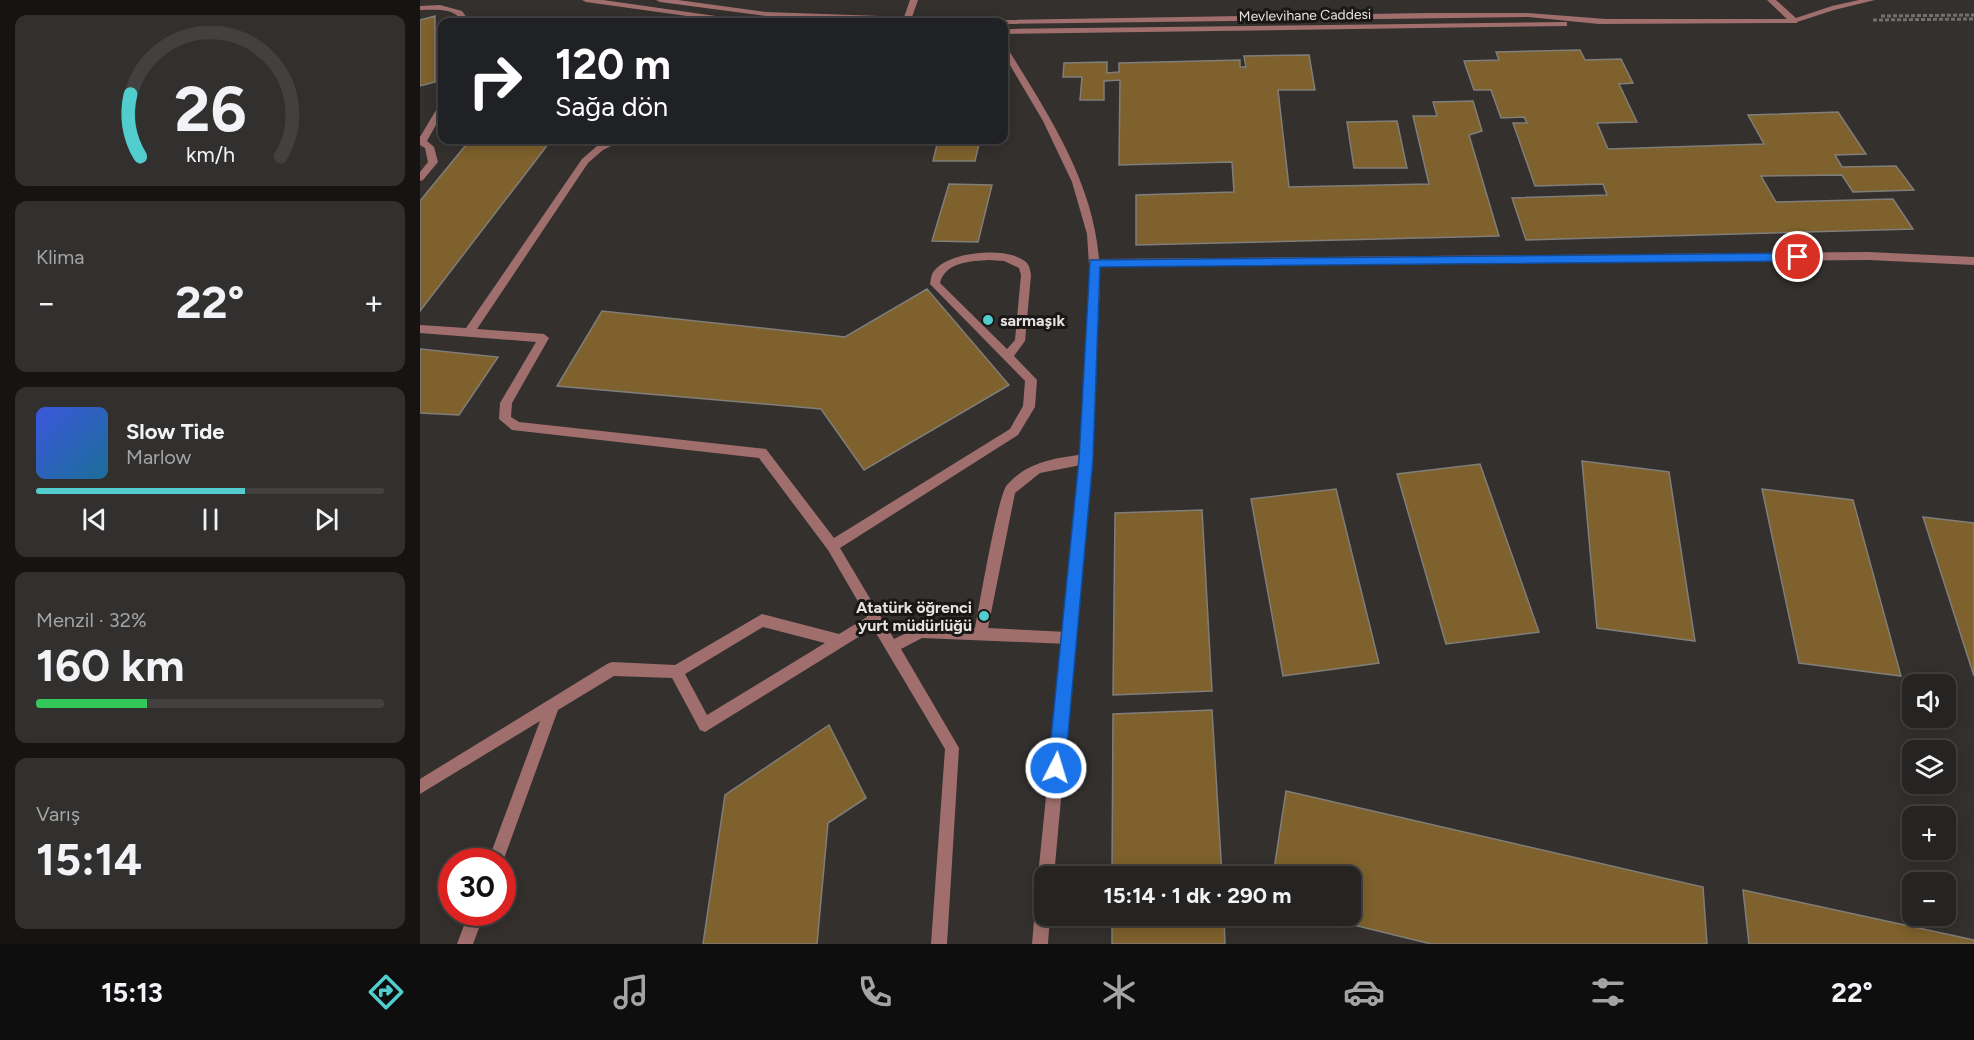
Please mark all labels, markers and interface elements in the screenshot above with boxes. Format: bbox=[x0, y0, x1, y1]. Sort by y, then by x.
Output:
street label: Mevlevihane Caddesi bbox=[1239, 6, 1371, 25]
text: 120 m bbox=[555, 39, 671, 90]
icon: right bbox=[456, 42, 534, 120]
text: 26 bbox=[174, 73, 246, 148]
text: Sağa dön bbox=[555, 90, 668, 123]
text: km/h bbox=[186, 143, 234, 168]
pin bbox=[1772, 231, 1823, 282]
icon: arrive bbox=[1781, 240, 1814, 273]
text: Klima bbox=[36, 245, 84, 269]
text: 22° bbox=[175, 275, 245, 329]
text: − bbox=[36, 283, 57, 322]
text: + bbox=[363, 283, 384, 322]
place label: sarmaşık bbox=[1000, 311, 1065, 330]
marker: sarmaşık bbox=[981, 313, 995, 327]
text: Slow Tide bbox=[126, 418, 225, 445]
text: Marlow bbox=[126, 445, 191, 469]
icon: previous bbox=[78, 503, 111, 536]
icon: pause bbox=[194, 503, 227, 536]
icon: next bbox=[310, 503, 343, 536]
place label: Atatürk öğrenci yurt müdürlüğü bbox=[856, 598, 972, 635]
text: Menzil · 32% bbox=[36, 608, 147, 632]
marker: Atatürk öğrenci yurt müdürlüğü bbox=[977, 609, 991, 623]
text: 160 km bbox=[36, 638, 184, 692]
map controls bbox=[1902, 674, 1956, 926]
button: sound bbox=[1902, 674, 1956, 728]
position arrow bbox=[1024, 736, 1088, 800]
button: layers bbox=[1902, 740, 1956, 794]
text: Varış bbox=[36, 802, 80, 826]
button: + bbox=[1902, 806, 1956, 860]
text: 15:14 bbox=[36, 832, 142, 886]
speed limit sign: 30 bbox=[438, 848, 516, 926]
button: − bbox=[1902, 872, 1956, 926]
text: 15:14 · 1 dk · 290 m bbox=[1104, 882, 1291, 909]
icon: directions bbox=[365, 971, 407, 1013]
icon: music bbox=[610, 971, 652, 1013]
icon: phone bbox=[854, 971, 896, 1013]
icon: climate bbox=[1098, 971, 1140, 1013]
icon: car bbox=[1343, 971, 1385, 1013]
icon: filters bbox=[1587, 971, 1629, 1013]
text: 15:13 bbox=[101, 976, 163, 1009]
text: 22° bbox=[1831, 976, 1873, 1009]

